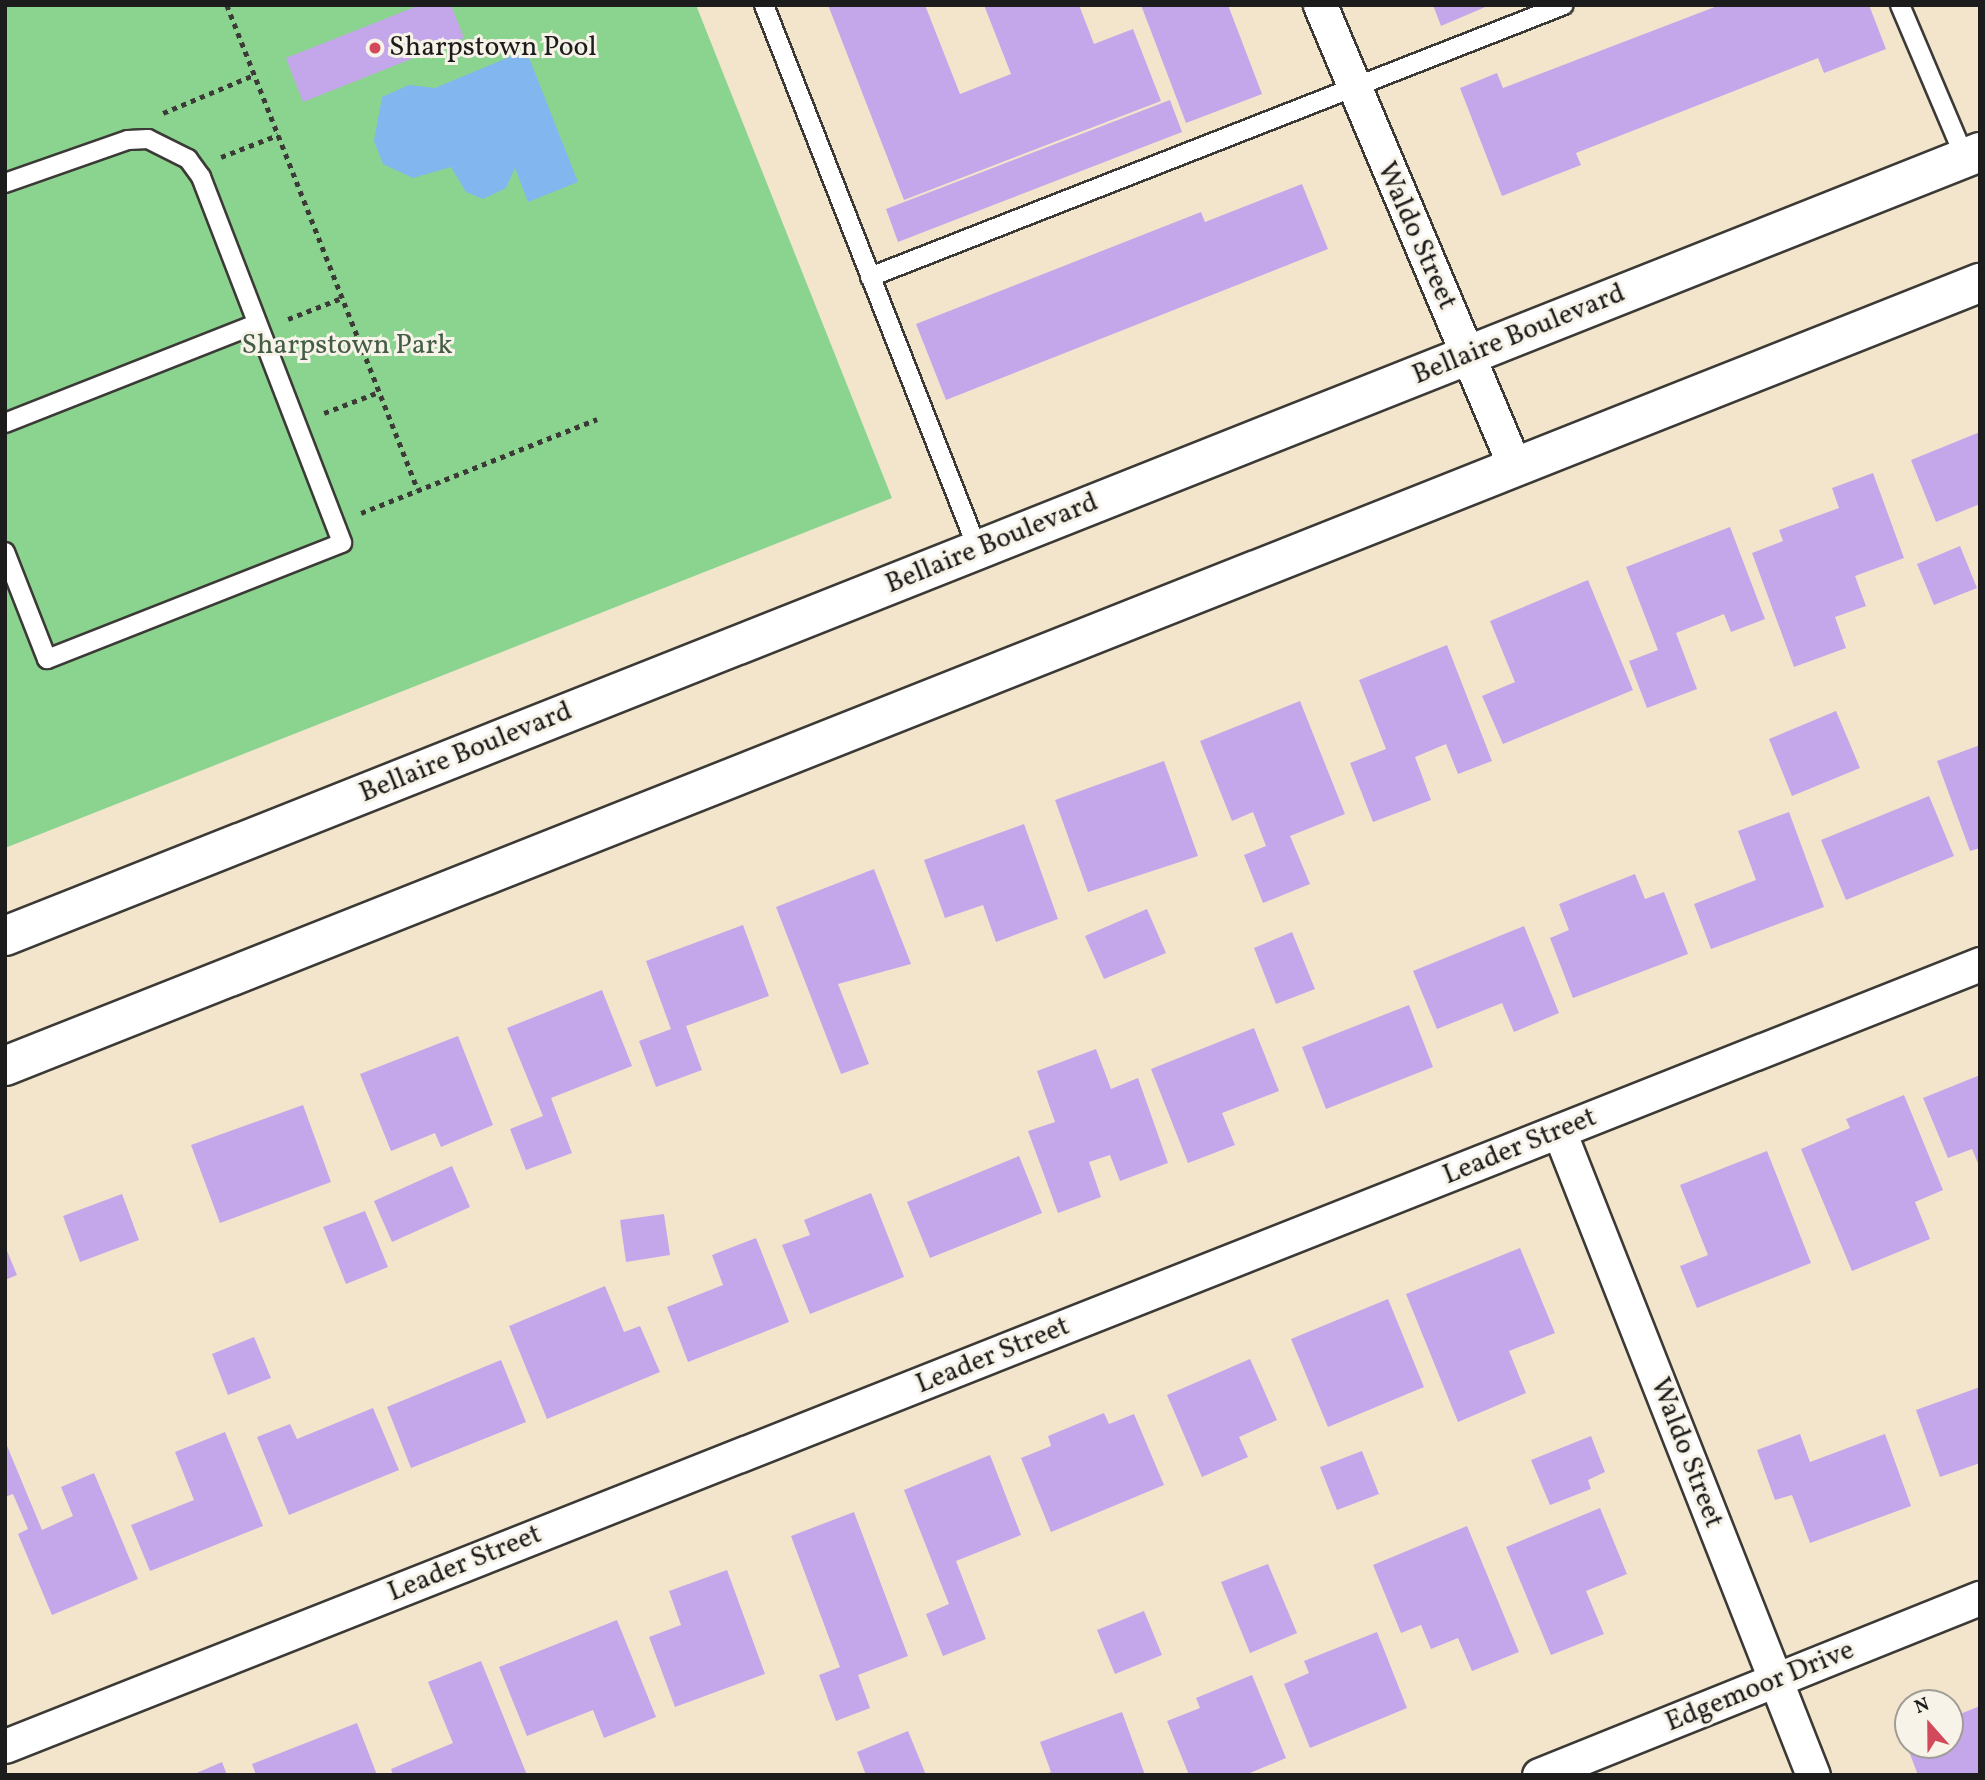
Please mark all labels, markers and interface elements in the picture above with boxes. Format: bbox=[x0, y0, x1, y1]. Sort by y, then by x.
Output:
place label: Sharpstown Pool bbox=[389, 31, 597, 65]
marker: Sharpstown Pool bbox=[367, 40, 383, 56]
street label: Waldo Street bbox=[1368, 157, 1464, 315]
street label: Bellaire Boulevard bbox=[1408, 277, 1630, 393]
park label: Sharpstown Park bbox=[241, 329, 453, 363]
street label: Bellaire Boulevard bbox=[881, 486, 1103, 602]
street label: Bellaire Boulevard bbox=[355, 695, 577, 811]
street label: Leader Street bbox=[1438, 1101, 1602, 1193]
street label: Leader Street bbox=[911, 1310, 1075, 1402]
street label: Waldo Street bbox=[1642, 1373, 1730, 1533]
street label: Leader Street bbox=[383, 1518, 547, 1610]
street label: Edgemoor Drive bbox=[1661, 1634, 1859, 1740]
north arrow bbox=[1894, 1689, 1964, 1759]
text: N bbox=[1911, 1692, 1933, 1721]

